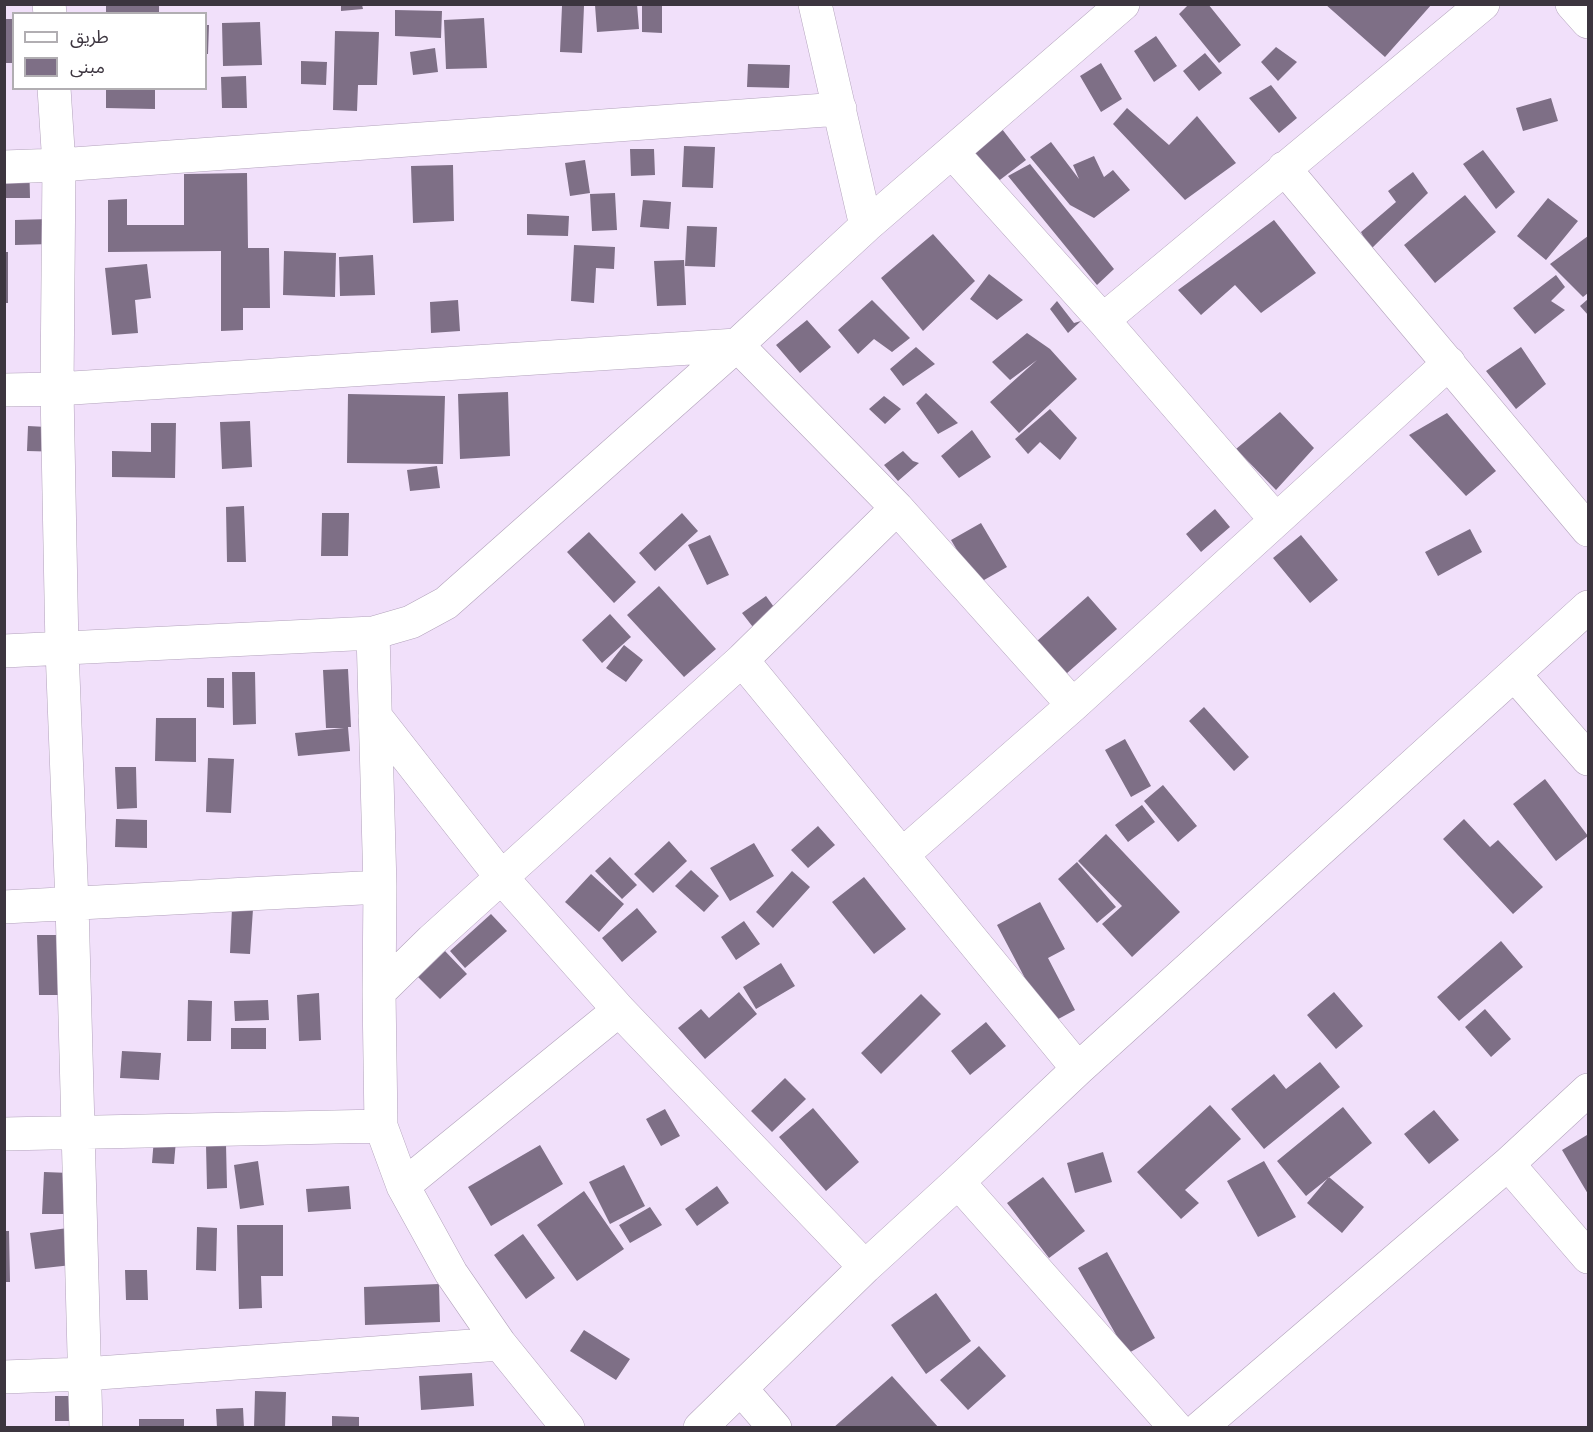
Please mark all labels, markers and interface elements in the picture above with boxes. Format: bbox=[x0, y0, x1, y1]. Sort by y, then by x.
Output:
legend bbox=[12, 12, 207, 90]
text: طريق bbox=[70, 26, 109, 48]
text: مبنى bbox=[70, 56, 105, 78]

